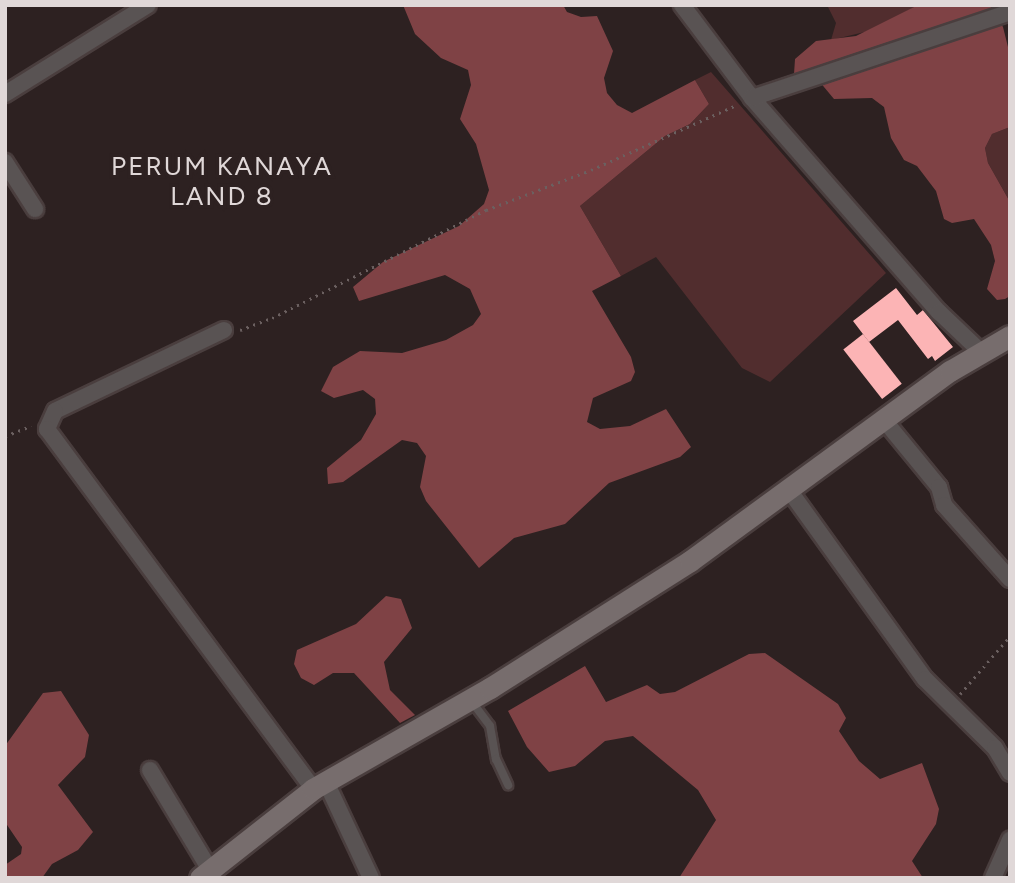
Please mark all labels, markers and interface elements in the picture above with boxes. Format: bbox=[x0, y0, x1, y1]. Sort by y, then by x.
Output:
district label: PERUM KANAYA LAND 8 bbox=[113, 151, 331, 212]

